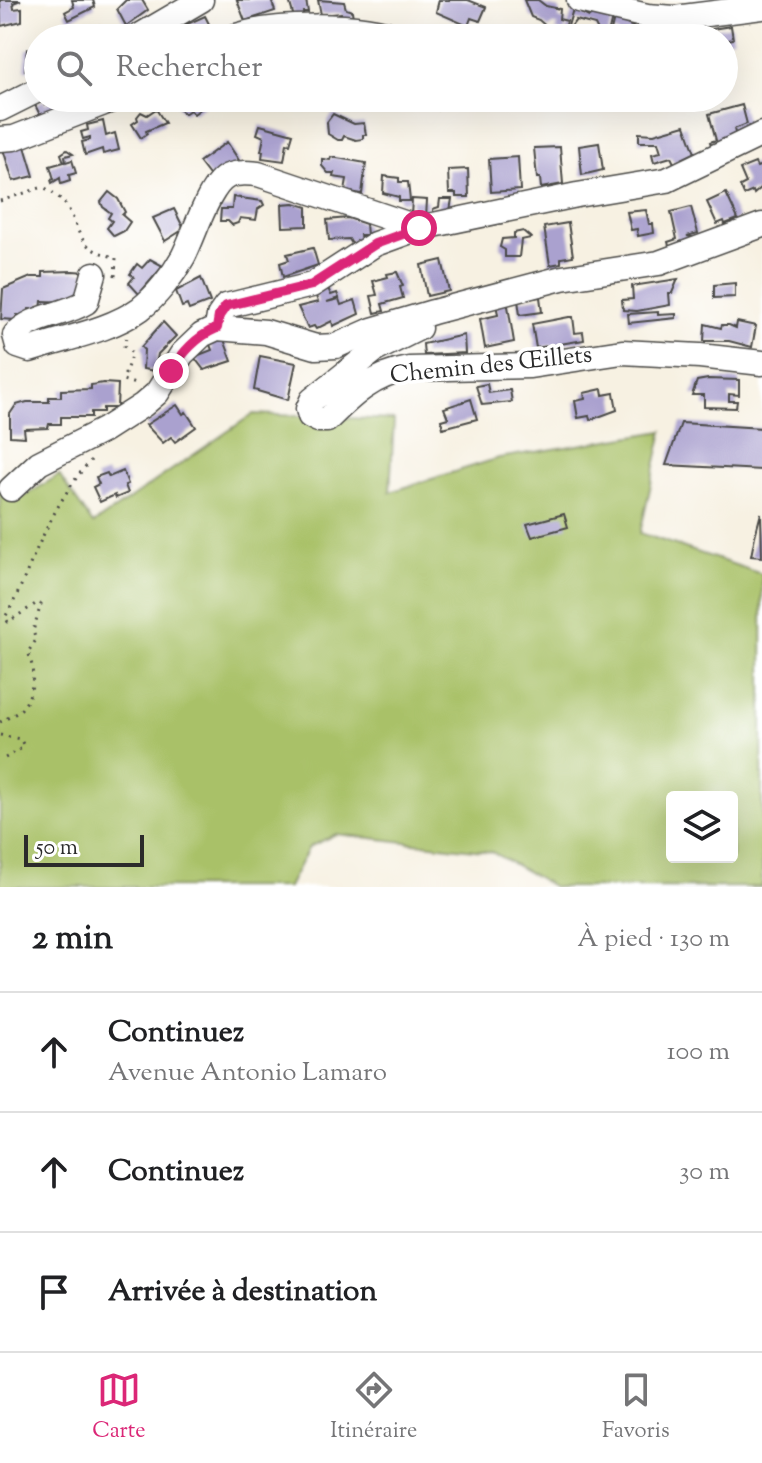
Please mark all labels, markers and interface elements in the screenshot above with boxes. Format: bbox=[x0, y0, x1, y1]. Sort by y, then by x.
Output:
search box bbox=[24, 24, 738, 112]
icon: search bbox=[52, 46, 96, 90]
text: Rechercher bbox=[116, 47, 263, 90]
route start bbox=[401, 210, 437, 246]
street label: Chemin des Œillets bbox=[388, 338, 594, 394]
route end bbox=[153, 353, 189, 389]
map controls bbox=[666, 791, 738, 863]
button: layers bbox=[666, 791, 738, 863]
scale bar bbox=[24, 831, 144, 867]
text: 50 m bbox=[36, 833, 78, 865]
text: 2 min bbox=[32, 915, 113, 964]
text: À pied · 130 m bbox=[577, 921, 730, 958]
text: Continuez bbox=[108, 1012, 244, 1055]
icon: ahead bbox=[32, 1030, 76, 1074]
text: 100 m bbox=[667, 1034, 730, 1071]
text: Avenue Antonio Lamaro bbox=[108, 1055, 387, 1092]
icon: ahead bbox=[32, 1150, 76, 1194]
text: Continuez bbox=[108, 1151, 244, 1194]
text: 30 m bbox=[679, 1154, 730, 1191]
icon: arrive bbox=[32, 1270, 76, 1314]
text: Arrivée à destination bbox=[108, 1271, 377, 1314]
tab: Carte bbox=[92, 1368, 146, 1448]
tab: Itinéraire bbox=[330, 1368, 417, 1448]
tab: Favoris bbox=[602, 1368, 670, 1448]

